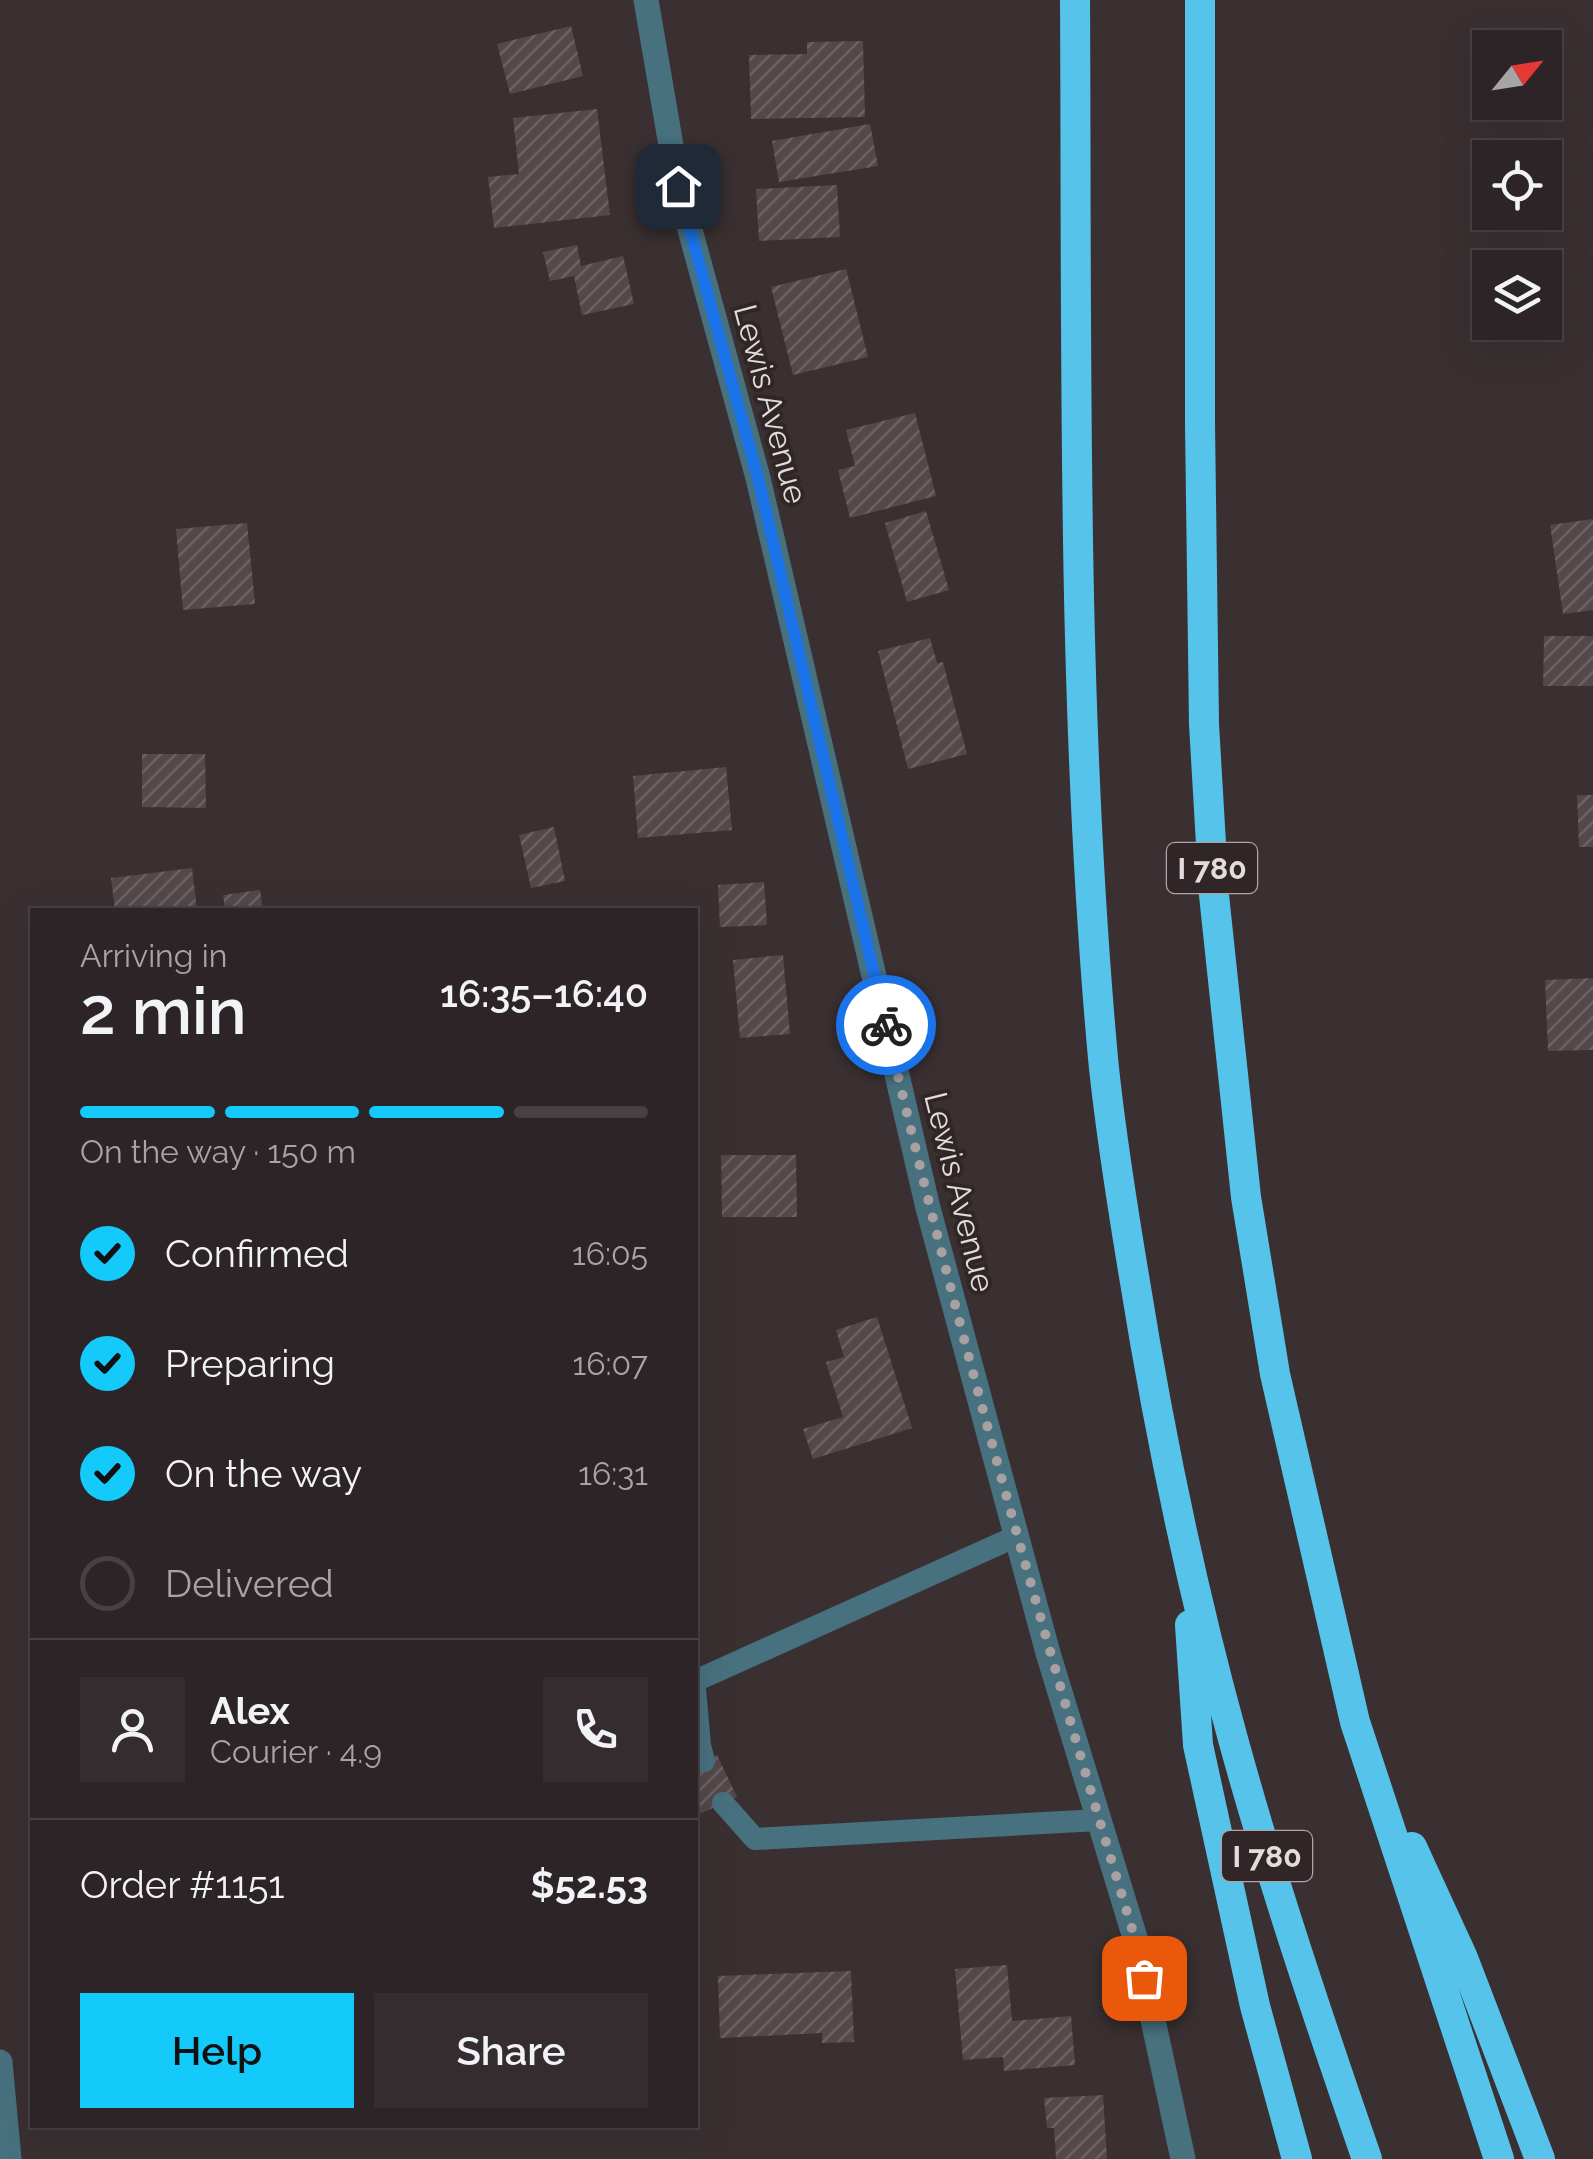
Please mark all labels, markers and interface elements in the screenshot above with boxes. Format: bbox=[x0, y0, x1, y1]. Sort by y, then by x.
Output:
north arrow bbox=[1472, 30, 1562, 120]
map controls bbox=[1472, 30, 1562, 340]
button: locate bbox=[1472, 140, 1562, 230]
pin bbox=[636, 144, 721, 229]
icon: home bbox=[651, 159, 706, 214]
button: layers bbox=[1472, 250, 1562, 340]
street label: Lewis Avenue bbox=[727, 300, 815, 508]
road number: I 780 bbox=[1167, 843, 1257, 893]
text: Arriving in bbox=[80, 937, 227, 974]
text: 16:35–16:40 bbox=[440, 971, 648, 1016]
text: 2 min bbox=[80, 973, 247, 1049]
courier bbox=[836, 975, 936, 1075]
icon: bike bbox=[859, 998, 914, 1053]
street label: Lewis Avenue bbox=[917, 1088, 1003, 1296]
text: On the way · 150 m bbox=[80, 1133, 356, 1170]
icon: check bbox=[80, 1226, 135, 1281]
text: Confirmed bbox=[165, 1231, 349, 1276]
text: 16:05 bbox=[572, 1235, 648, 1272]
icon: check bbox=[80, 1336, 135, 1391]
text: Preparing bbox=[165, 1341, 335, 1386]
text: 16:07 bbox=[573, 1345, 648, 1382]
icon: check bbox=[80, 1446, 135, 1501]
text: On the way bbox=[165, 1451, 362, 1496]
text: 16:31 bbox=[578, 1455, 648, 1492]
text: Delivered bbox=[165, 1561, 334, 1606]
button: person bbox=[80, 1677, 185, 1782]
button: phone bbox=[543, 1677, 648, 1782]
text: Alex bbox=[210, 1688, 290, 1733]
text: Courier · 4.9 bbox=[210, 1733, 382, 1770]
road number: I 780 bbox=[1222, 1831, 1312, 1881]
text: Order #1151 bbox=[80, 1862, 285, 1907]
text: $52.53 bbox=[531, 1862, 648, 1907]
pin bbox=[1102, 1936, 1187, 2021]
icon: bag bbox=[1117, 1951, 1172, 2006]
button: Help bbox=[80, 1993, 354, 2108]
button: Share bbox=[374, 1993, 648, 2108]

